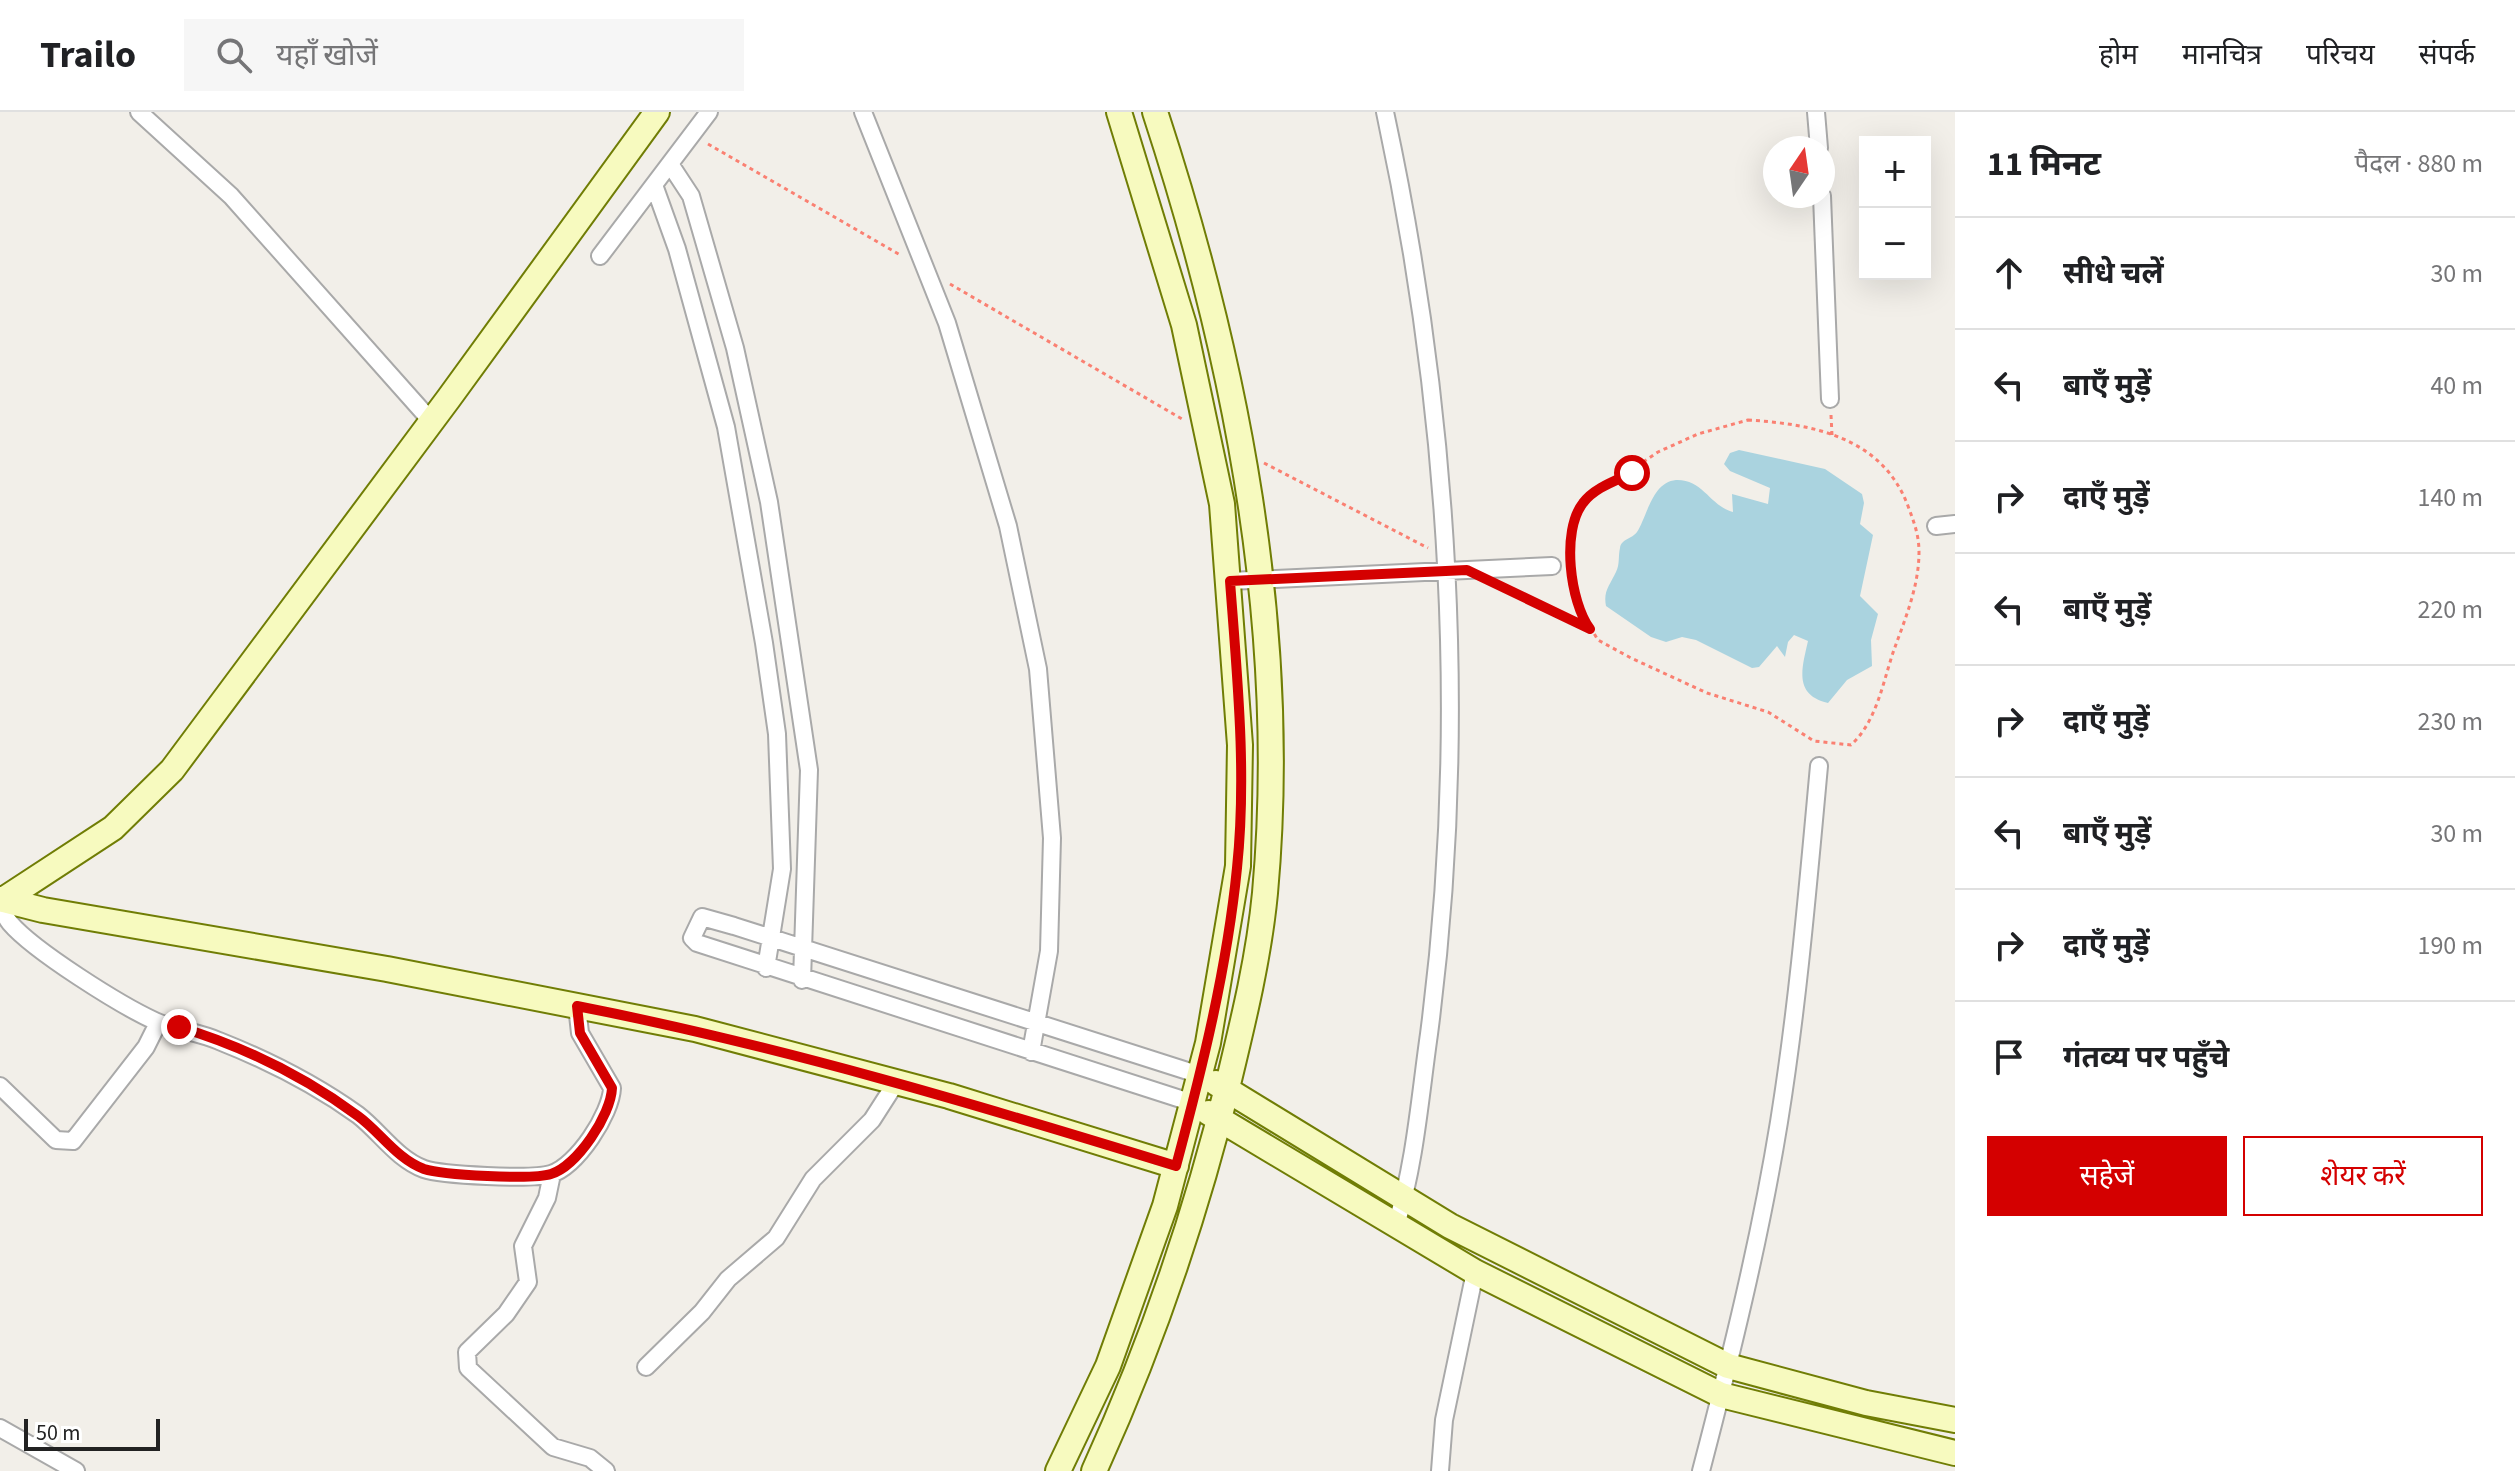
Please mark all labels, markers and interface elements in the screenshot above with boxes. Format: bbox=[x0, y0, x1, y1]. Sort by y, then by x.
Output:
search box bbox=[184, 19, 744, 91]
text: Trailo bbox=[40, 28, 136, 82]
icon: search bbox=[212, 33, 256, 77]
text: यहाँ खोजें bbox=[276, 34, 378, 77]
text: होम bbox=[2099, 35, 2138, 75]
text: मानचित्र bbox=[2182, 35, 2262, 75]
text: परिचय bbox=[2306, 35, 2375, 75]
text: संपर्क bbox=[2419, 35, 2475, 75]
north arrow bbox=[1763, 136, 1835, 208]
map controls bbox=[1859, 136, 1931, 280]
button: + bbox=[1859, 136, 1931, 208]
text: 11 मिनट bbox=[1987, 140, 2101, 189]
text: पैदल · 880 m bbox=[2354, 145, 2483, 182]
button: − bbox=[1859, 208, 1931, 280]
icon: ahead bbox=[1987, 251, 2031, 295]
text: सीधे चलें bbox=[2063, 252, 2164, 295]
text: 30 m bbox=[2430, 255, 2483, 292]
icon: left bbox=[1987, 363, 2031, 407]
text: बाएँ मुड़ें bbox=[2063, 364, 2151, 407]
text: 40 m bbox=[2430, 367, 2483, 404]
route start bbox=[1614, 455, 1650, 491]
icon: right bbox=[1987, 475, 2031, 519]
text: दाएँ मुड़ें bbox=[2063, 476, 2150, 519]
text: 140 m bbox=[2417, 479, 2483, 516]
icon: left bbox=[1987, 587, 2031, 631]
text: बाएँ मुड़ें bbox=[2063, 588, 2151, 631]
text: 220 m bbox=[2417, 591, 2483, 628]
icon: right bbox=[1987, 699, 2031, 743]
text: दाएँ मुड़ें bbox=[2063, 700, 2150, 743]
text: 230 m bbox=[2417, 703, 2483, 740]
icon: left bbox=[1987, 811, 2031, 855]
text: बाएँ मुड़ें bbox=[2063, 812, 2151, 855]
text: 30 m bbox=[2430, 815, 2483, 852]
icon: right bbox=[1987, 923, 2031, 967]
text: दाएँ मुड़ें bbox=[2063, 924, 2150, 967]
text: 190 m bbox=[2417, 927, 2483, 964]
route end bbox=[161, 1009, 197, 1045]
icon: arrive bbox=[1987, 1035, 2031, 1079]
text: गंतव्य पर पहुँचे bbox=[2063, 1036, 2229, 1079]
button: सहेजें bbox=[1987, 1136, 2227, 1216]
button: शेयर करें bbox=[2243, 1136, 2483, 1216]
scale bar bbox=[24, 1415, 160, 1451]
text: 50 m bbox=[36, 1417, 81, 1449]

